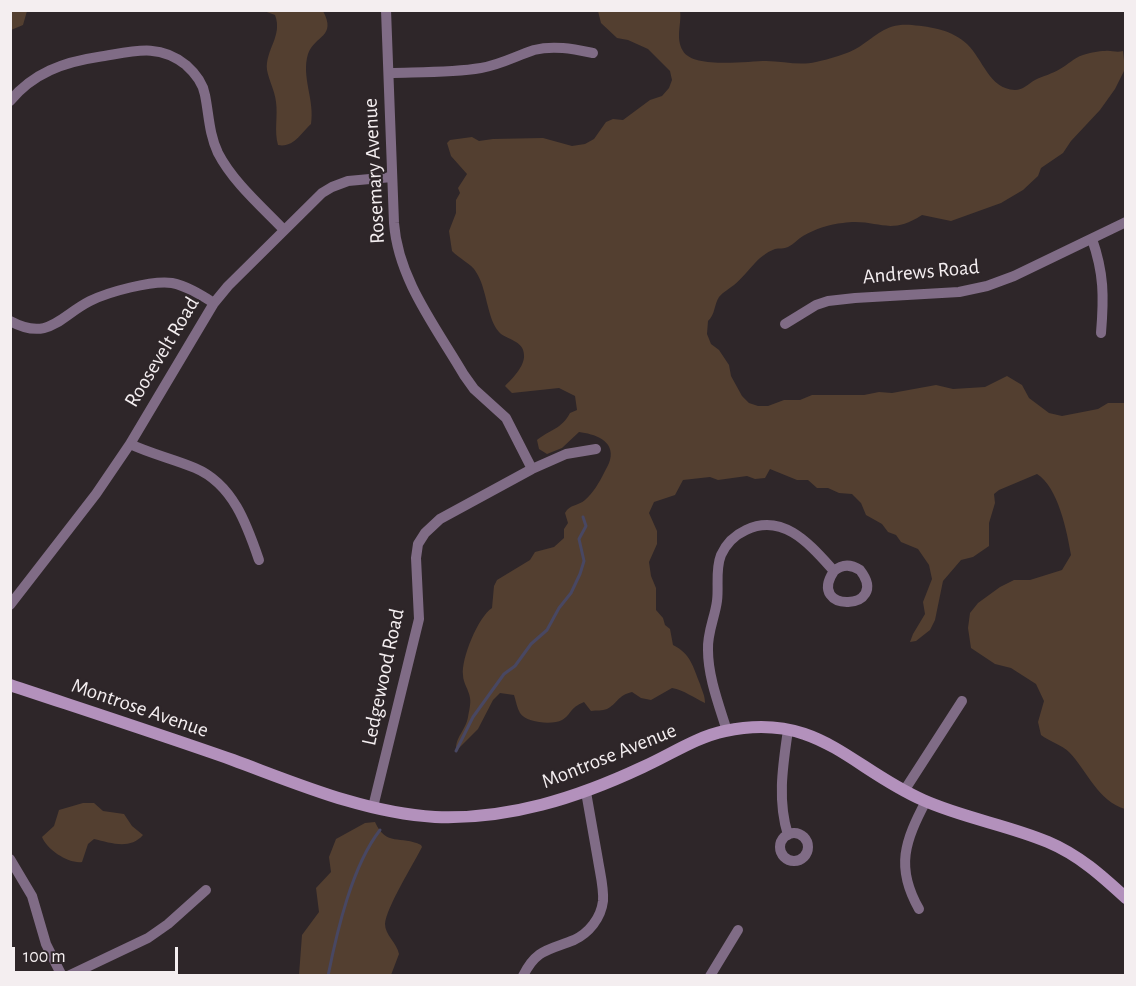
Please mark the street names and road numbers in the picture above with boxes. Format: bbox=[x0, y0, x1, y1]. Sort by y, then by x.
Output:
street label: Rosemary Avenue bbox=[358, 98, 390, 244]
street label: Andrews Road bbox=[862, 254, 980, 290]
street label: Roosevelt Road bbox=[119, 292, 205, 412]
street label: Ledgewood Road bbox=[356, 606, 410, 748]
street label: Montrose Avenue bbox=[68, 673, 212, 743]
street label: Montrose Avenue bbox=[538, 718, 680, 794]

